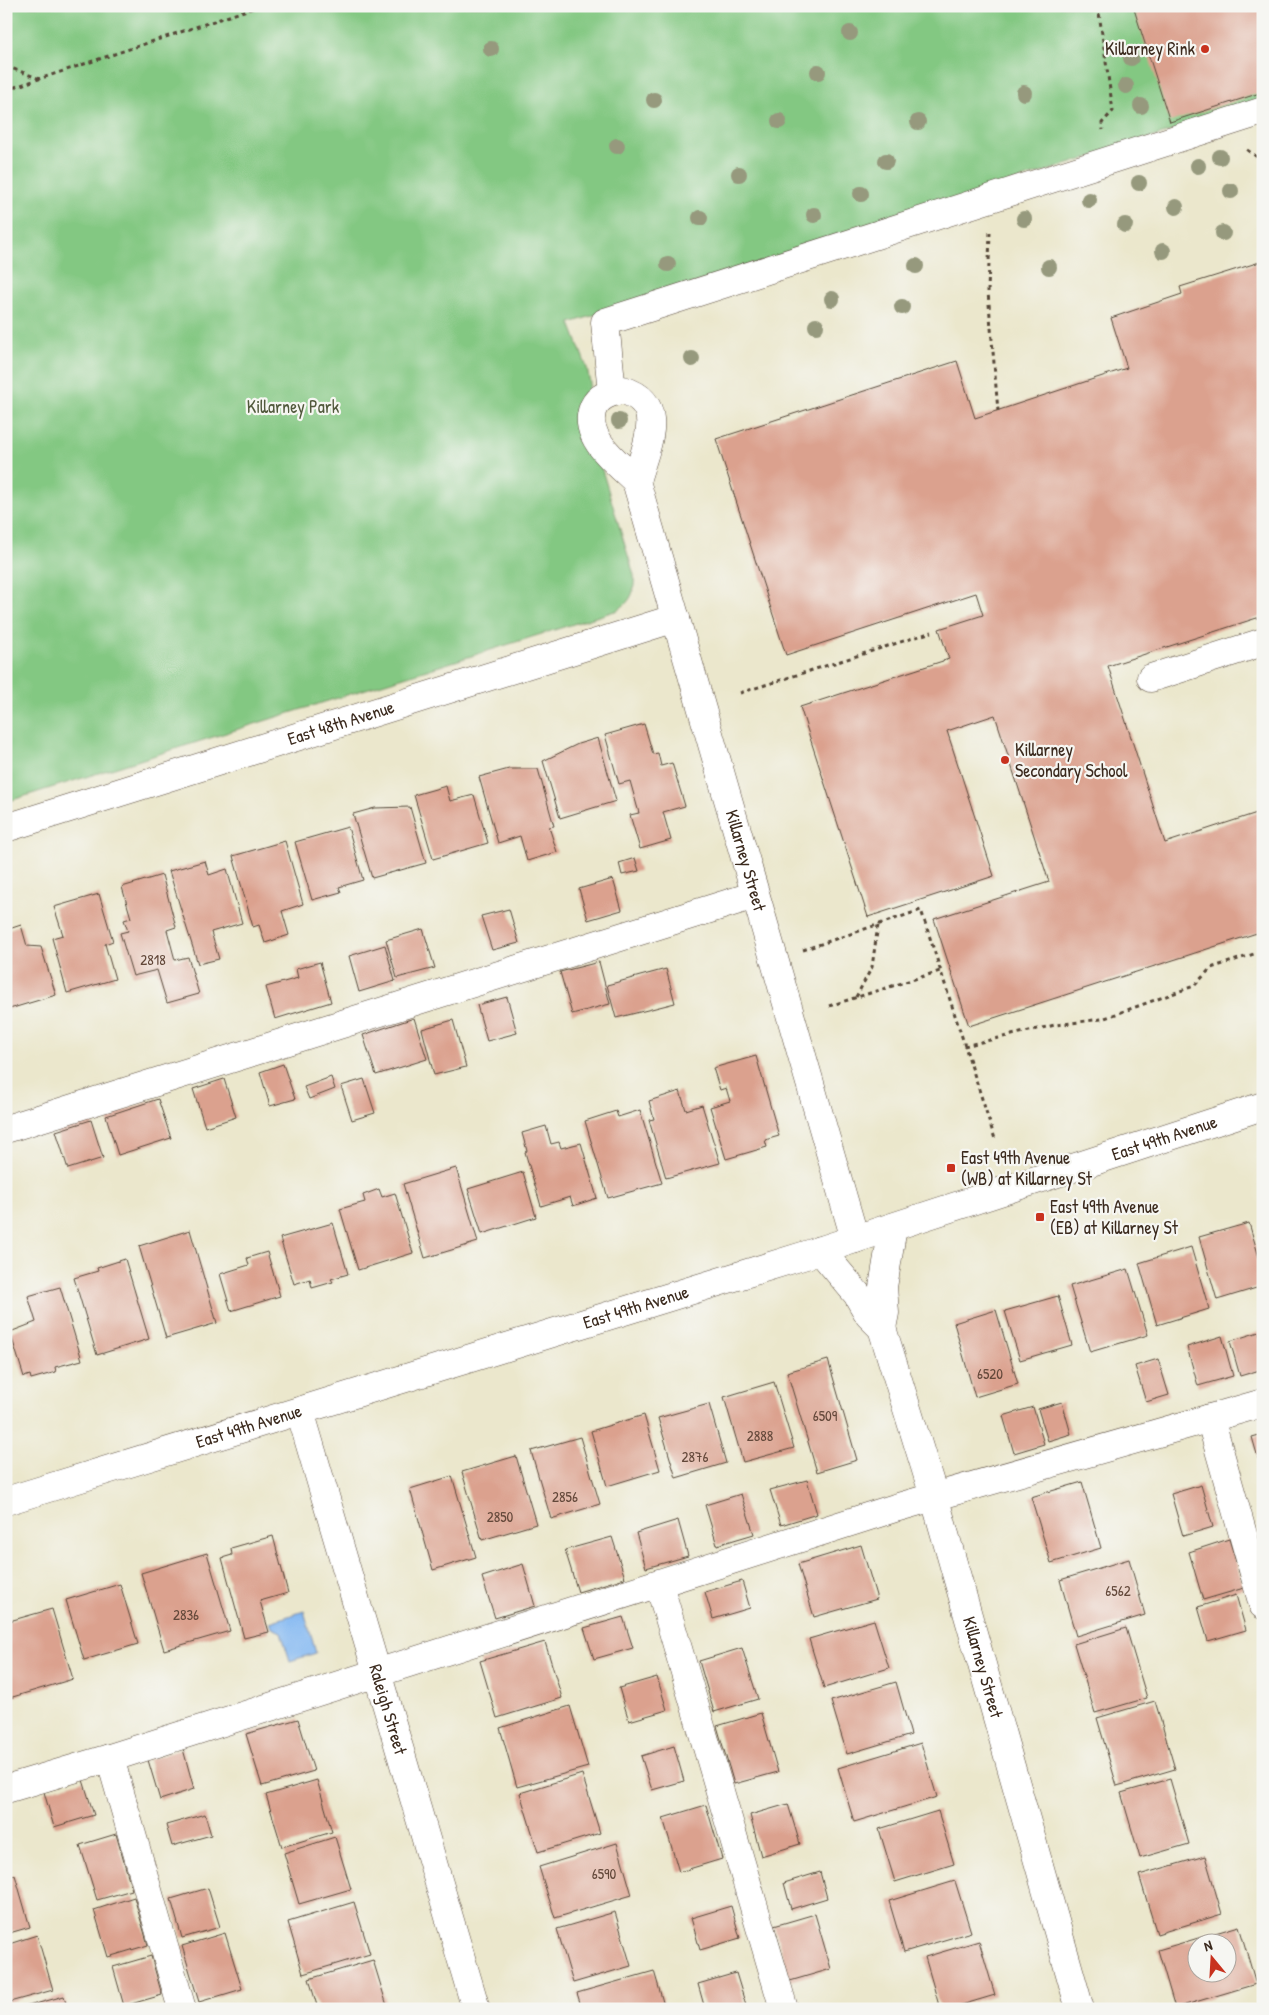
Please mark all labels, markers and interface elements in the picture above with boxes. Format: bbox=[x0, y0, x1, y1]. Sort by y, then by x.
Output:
place label: Killarney Rink bbox=[1105, 36, 1196, 61]
marker: Killarney Rink bbox=[1199, 43, 1211, 55]
park label: Killarney Park bbox=[247, 394, 340, 419]
street label: East 48th Avenue bbox=[284, 694, 397, 751]
place label: Killarney Secondary School bbox=[1015, 737, 1128, 783]
marker: Killarney Secondary School bbox=[999, 754, 1011, 766]
street label: Killarney Street bbox=[720, 807, 773, 915]
house number: 2818 bbox=[140, 949, 166, 970]
street label: East 49th Avenue bbox=[1108, 1109, 1220, 1166]
place label: East 49th Avenue (WB) at Killarney St bbox=[961, 1145, 1093, 1191]
marker: East 49th Avenue (WB) at Killarney St bbox=[945, 1162, 957, 1174]
place label: East 49th Avenue (EB) at Killarney St bbox=[1050, 1194, 1179, 1240]
marker: East 49th Avenue (EB) at Killarney St bbox=[1034, 1211, 1046, 1223]
street label: East 49th Avenue bbox=[580, 1279, 692, 1335]
house number: 6520 bbox=[977, 1363, 1003, 1384]
street label: East 49th Avenue bbox=[193, 1398, 305, 1454]
house number: 6509 bbox=[813, 1405, 838, 1426]
house number: 2888 bbox=[747, 1425, 773, 1446]
house number: 2876 bbox=[682, 1446, 708, 1467]
house number: 2856 bbox=[552, 1486, 578, 1507]
house number: 2850 bbox=[487, 1506, 514, 1527]
house number: 6562 bbox=[1105, 1580, 1131, 1601]
house number: 2836 bbox=[173, 1604, 199, 1625]
street label: Killarney Street bbox=[957, 1614, 1010, 1721]
street label: Raleigh Street bbox=[363, 1661, 414, 1758]
house number: 6590 bbox=[592, 1863, 617, 1884]
north arrow bbox=[1186, 1932, 1236, 1982]
text: N bbox=[1201, 1935, 1215, 1955]

